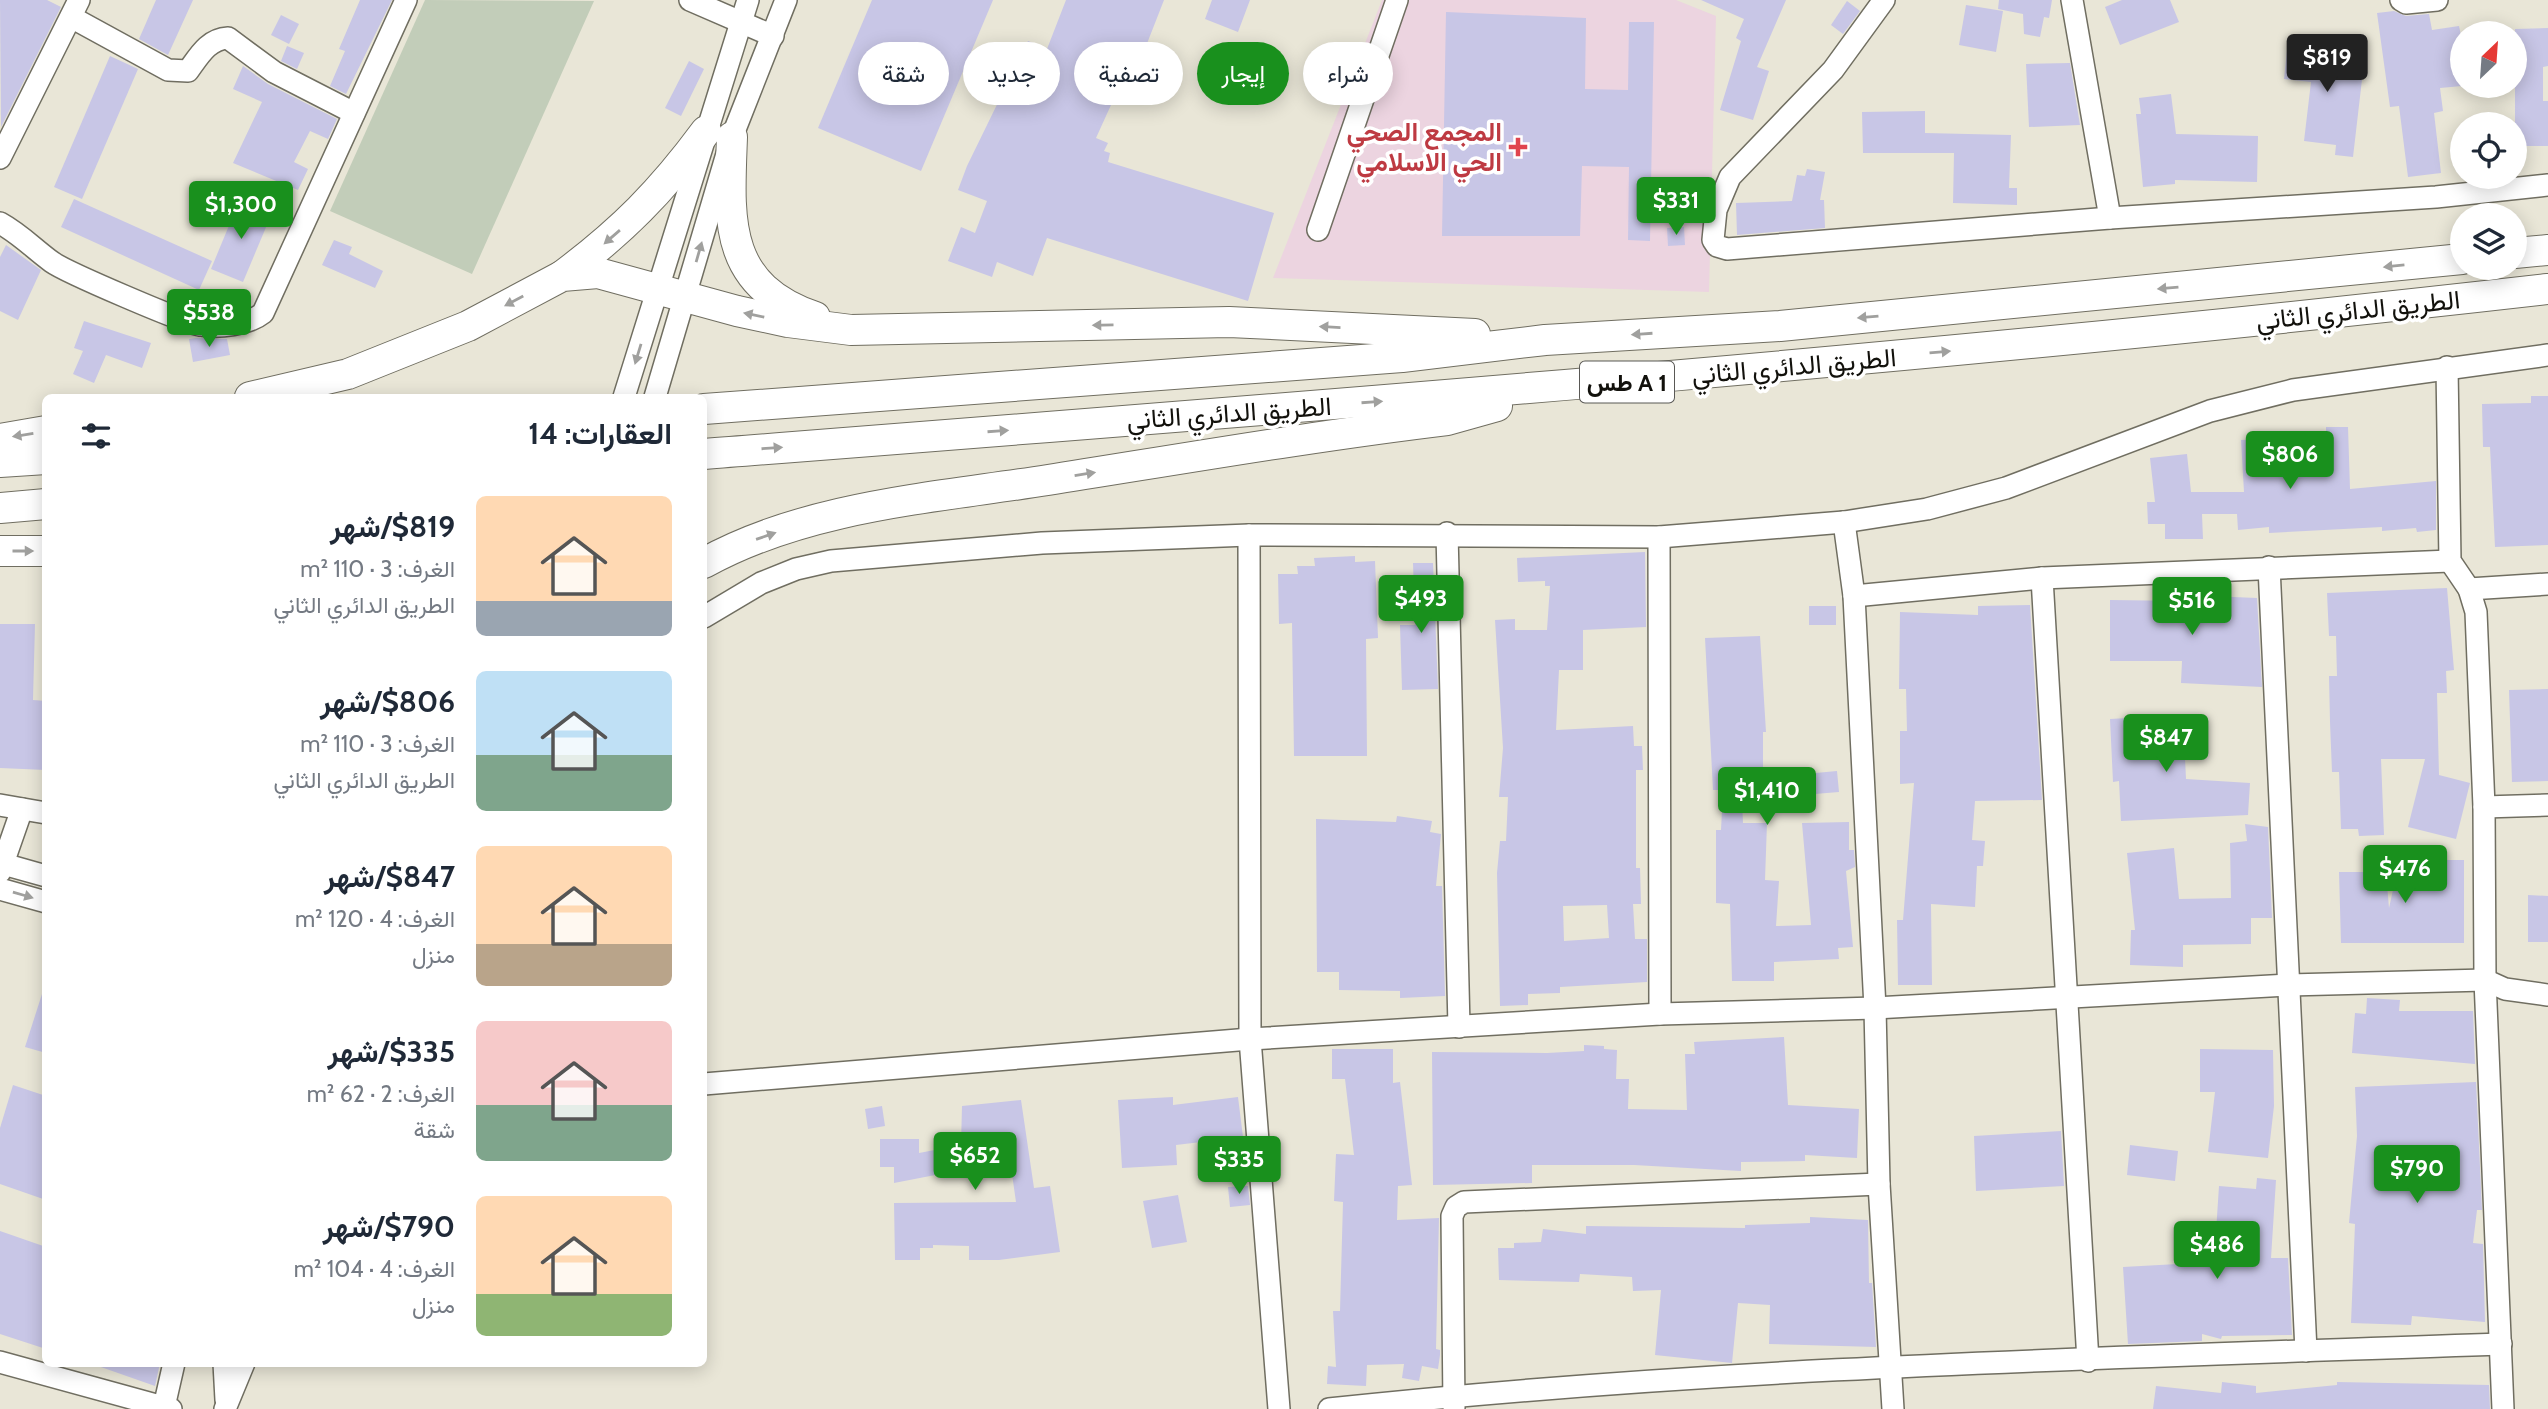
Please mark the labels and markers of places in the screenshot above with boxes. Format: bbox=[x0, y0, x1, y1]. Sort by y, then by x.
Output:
pin: $819 bbox=[2286, 34, 2368, 94]
place label: المجمع الصحي الحي الاسلامي bbox=[1346, 116, 1502, 184]
marker: المجمع الصحي الحي الاسلامي bbox=[1508, 137, 1528, 157]
pin: $331 bbox=[1635, 177, 1717, 237]
pin: $1,300 bbox=[184, 182, 298, 241]
pin: $538 bbox=[168, 290, 250, 349]
pin: $806 bbox=[2249, 432, 2331, 491]
pin: $493 bbox=[1380, 576, 1462, 635]
pin: $516 bbox=[2151, 578, 2233, 637]
pin: $847 bbox=[2125, 714, 2207, 774]
pin: $1,410 bbox=[1710, 768, 1824, 827]
pin: $476 bbox=[2364, 846, 2446, 905]
pin: $652 bbox=[934, 1132, 1016, 1192]
pin: $335 bbox=[1198, 1136, 1280, 1196]
pin: $790 bbox=[2376, 1146, 2458, 1205]
pin: $486 bbox=[2176, 1222, 2258, 1281]

